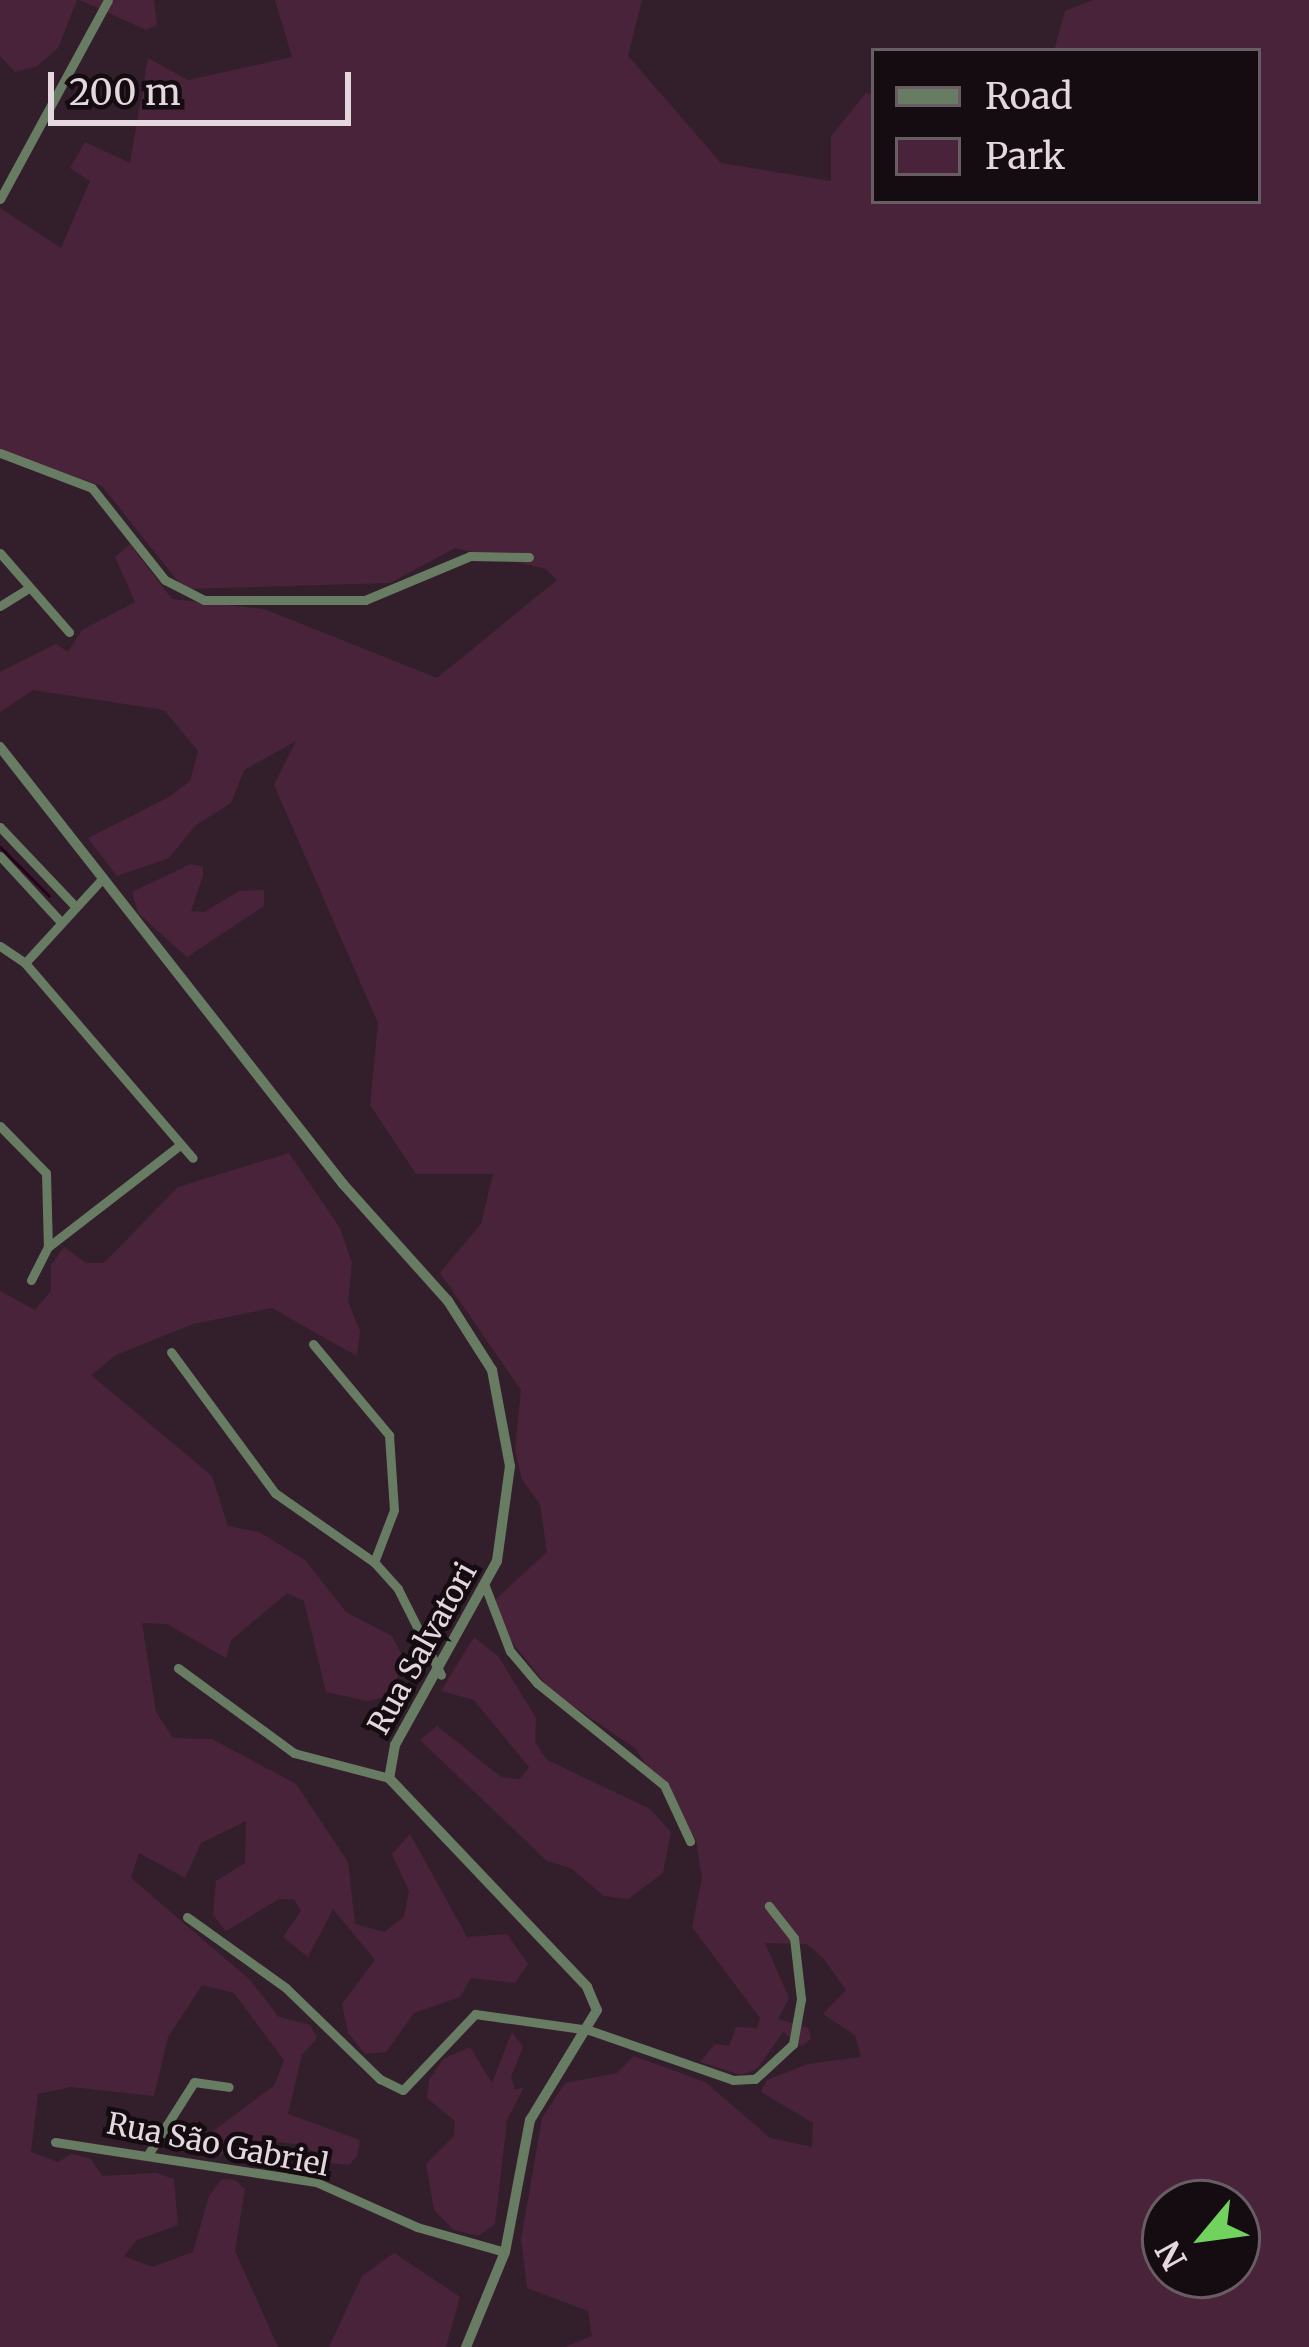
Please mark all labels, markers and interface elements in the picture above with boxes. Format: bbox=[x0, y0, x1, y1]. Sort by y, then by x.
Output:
scale bar bbox=[54, 48, 357, 122]
legend bbox=[871, 48, 1261, 204]
text: 200 m bbox=[69, 70, 181, 115]
text: Road bbox=[985, 74, 1072, 119]
text: Park bbox=[985, 134, 1065, 179]
street label: Rua Salvatori bbox=[360, 1556, 484, 1740]
street label: Rua São Gabriel bbox=[104, 2105, 332, 2183]
north arrow bbox=[1141, 2179, 1261, 2299]
text: N bbox=[1147, 2234, 1196, 2277]

